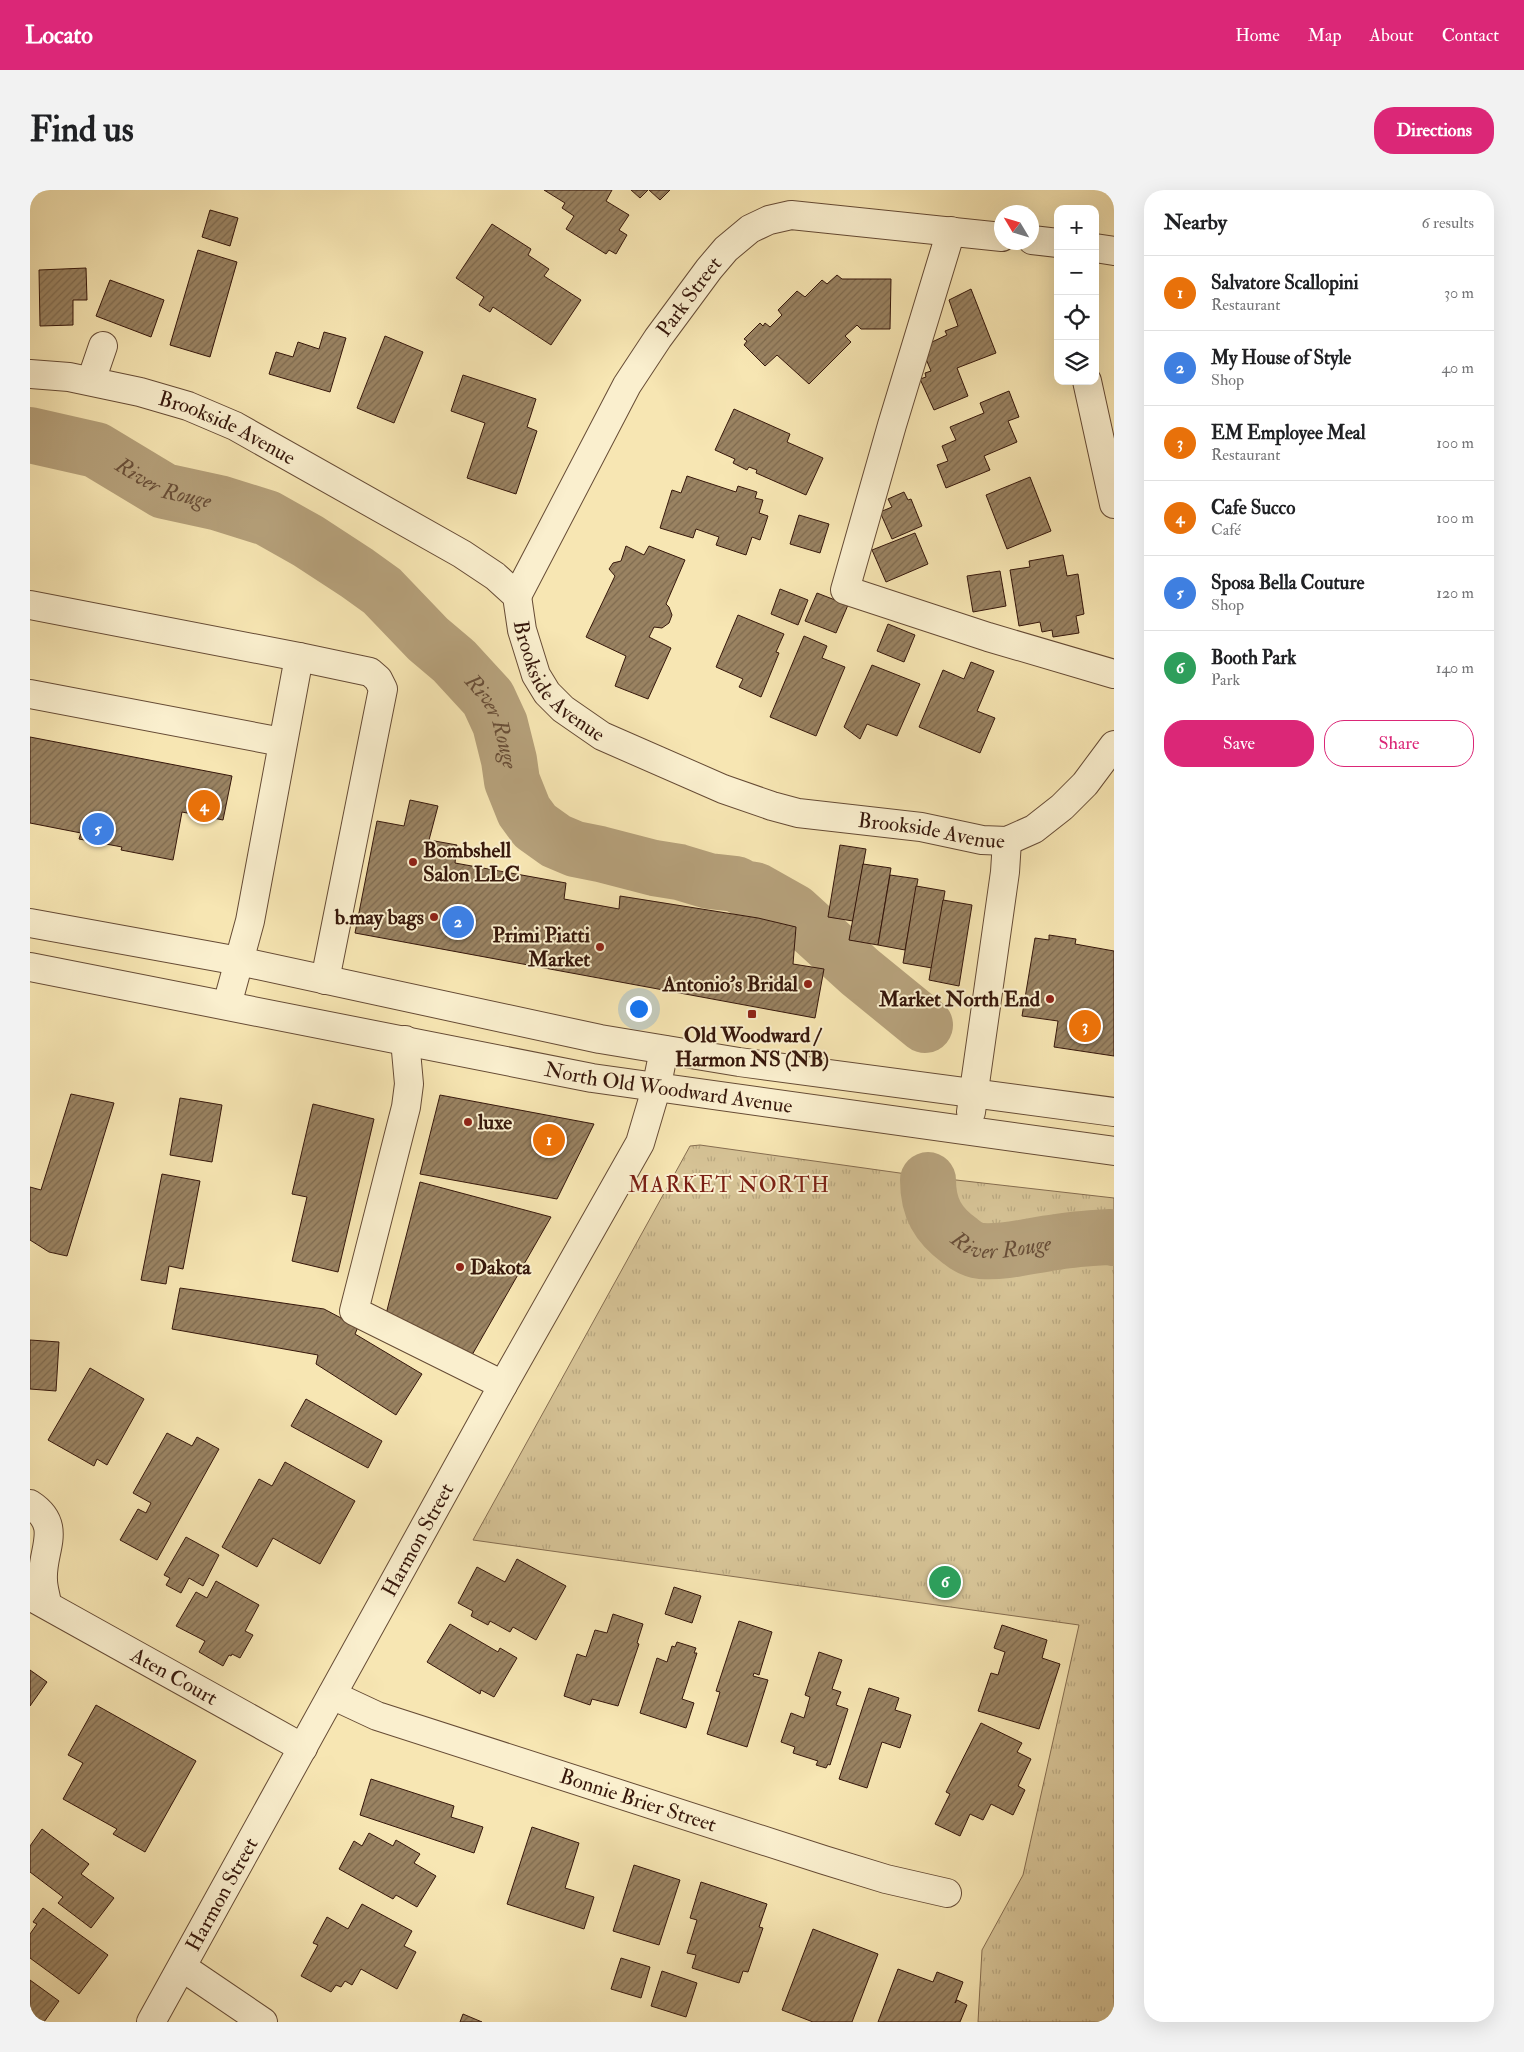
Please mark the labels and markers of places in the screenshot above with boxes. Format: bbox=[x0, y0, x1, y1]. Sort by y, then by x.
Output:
pin: 4 bbox=[188, 787, 220, 825]
pin: 5 bbox=[82, 810, 114, 848]
place label: Bombshell Salon LLC bbox=[423, 837, 520, 888]
marker: Bombshell Salon LLC bbox=[407, 856, 419, 868]
pin: 2 bbox=[442, 903, 474, 941]
place label: b.may bags bbox=[334, 904, 424, 931]
marker: b.may bags bbox=[428, 911, 440, 923]
place label: Primi Piatti Market bbox=[493, 922, 590, 973]
marker: Primi Piatti Market bbox=[594, 941, 606, 953]
place label: Antonio's Bridal bbox=[662, 971, 799, 998]
marker: Antonio's Bridal bbox=[802, 978, 814, 990]
place label: Market North End bbox=[878, 986, 1041, 1013]
marker: Market North End bbox=[1044, 993, 1056, 1005]
pin: 3 bbox=[1069, 1007, 1101, 1045]
marker: Old Woodward / Harmon NS (NB) bbox=[746, 1008, 758, 1020]
place label: Old Woodward / Harmon NS (NB) bbox=[675, 1022, 829, 1073]
place label: luxe bbox=[477, 1109, 512, 1136]
marker: luxe bbox=[462, 1116, 474, 1128]
pin: 1 bbox=[533, 1121, 565, 1159]
place label: Dakota bbox=[470, 1254, 532, 1281]
marker: Dakota bbox=[454, 1261, 466, 1273]
pin: 6 bbox=[929, 1563, 961, 1601]

